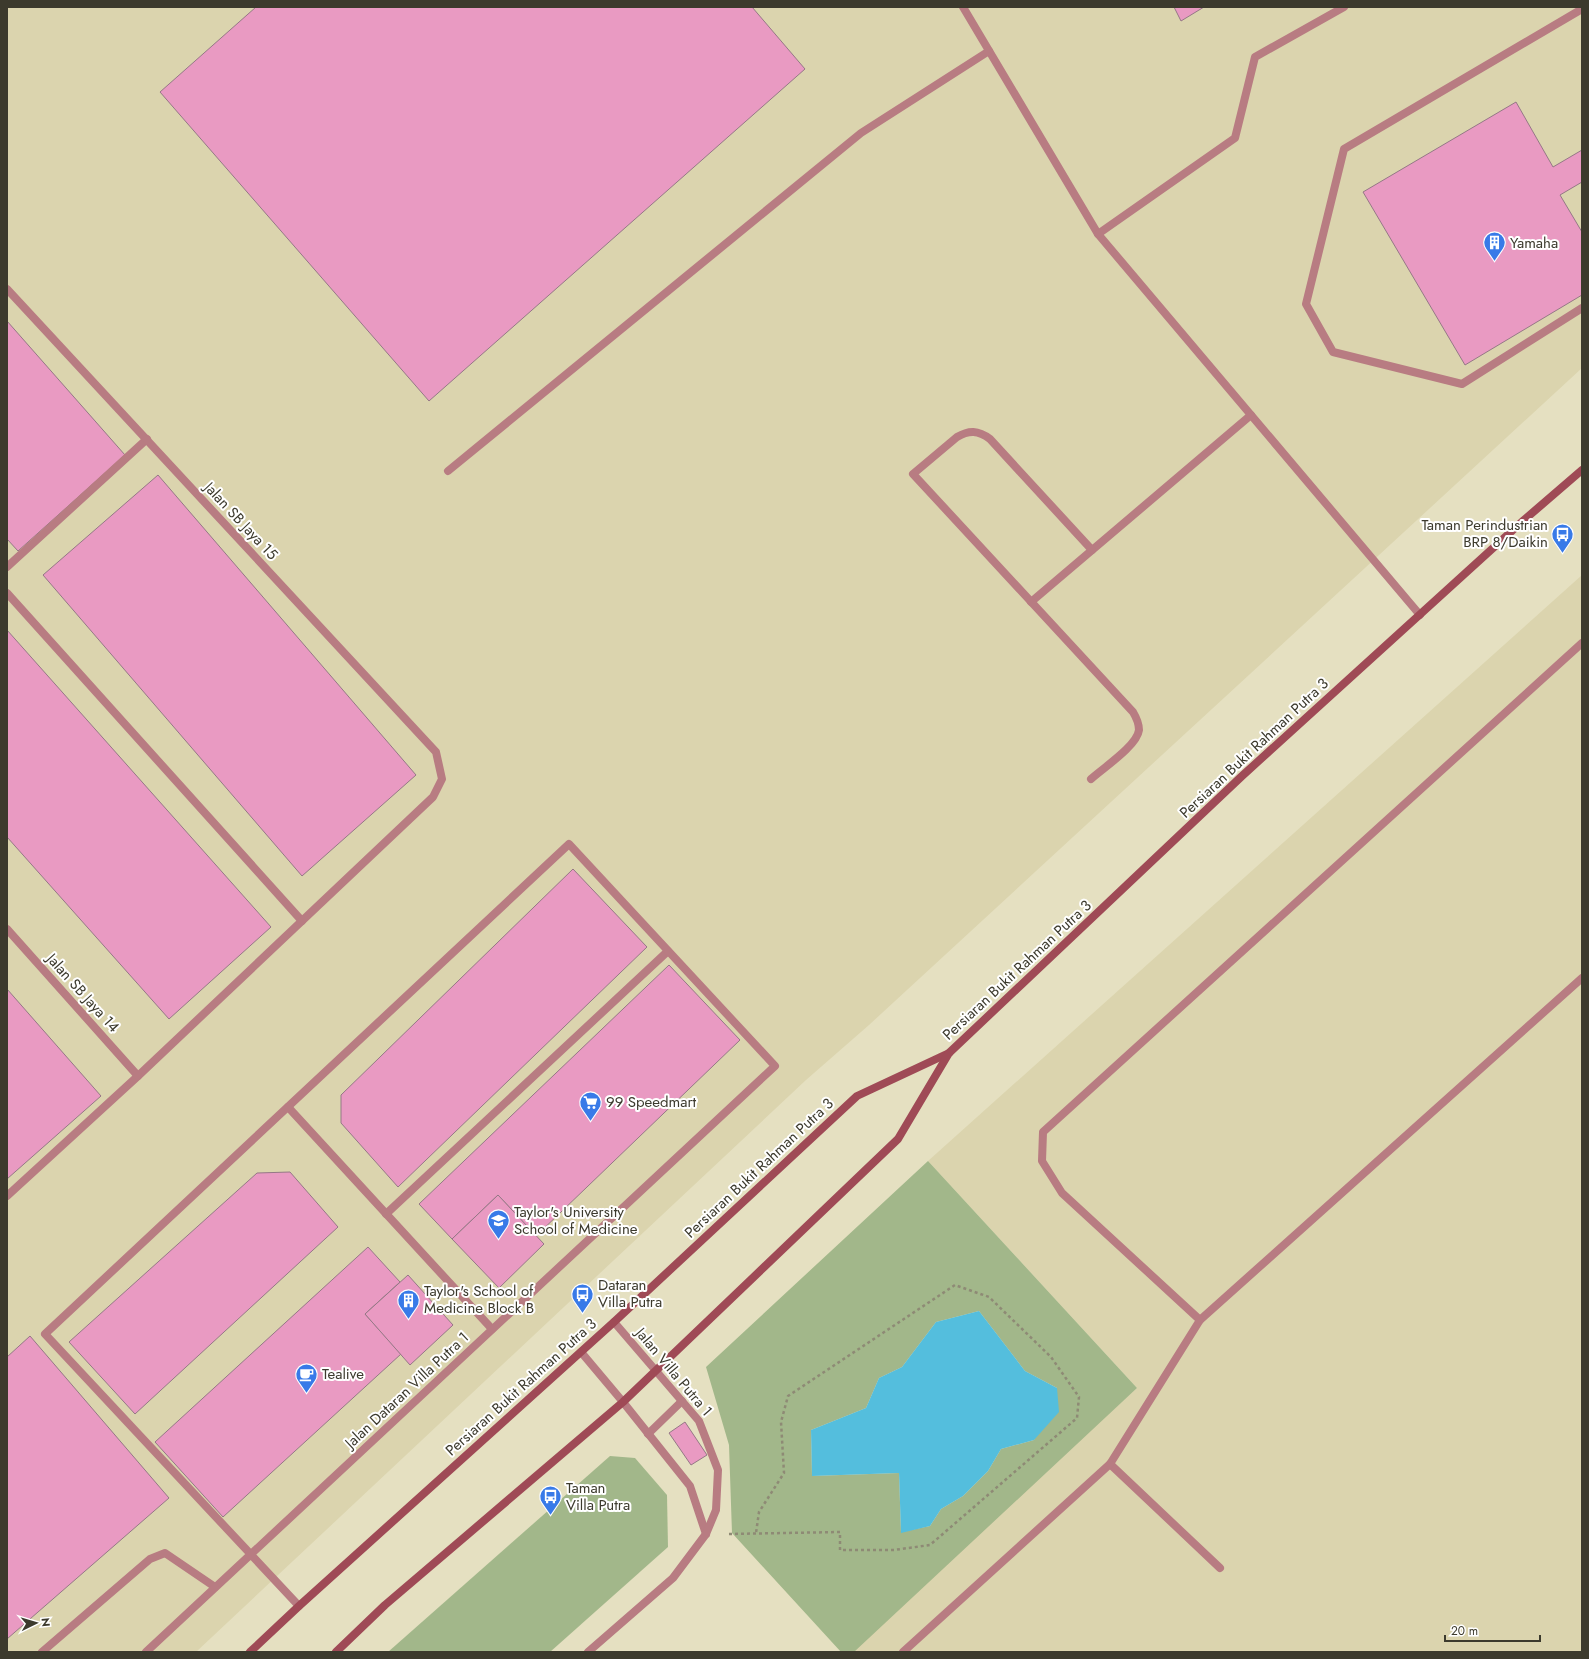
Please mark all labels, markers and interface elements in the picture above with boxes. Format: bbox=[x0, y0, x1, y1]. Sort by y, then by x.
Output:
building icon: Yamaha bbox=[1481, 230, 1507, 263]
place label: Yamaha bbox=[1510, 232, 1558, 254]
street label: Jalan SB Jaya 15 bbox=[198, 476, 283, 565]
place label: Taman Perindustrian BRP 8/Daikin bbox=[1421, 514, 1548, 553]
bus stop icon: Taman Perindustrian BRP 8/Daikin bbox=[1550, 521, 1576, 554]
street label: Persiaran Bukit Rahman Putra 3 bbox=[1175, 673, 1333, 823]
street label: Persiaran Bukit Rahman Putra 3 bbox=[938, 895, 1096, 1045]
street label: Jalan SB Jaya 14 bbox=[40, 947, 125, 1038]
supermarket icon: 99 Speedmart bbox=[578, 1089, 604, 1122]
place label: 99 Speedmart bbox=[606, 1091, 697, 1113]
street label: Persiaran Bukit Rahman Putra 3 bbox=[680, 1093, 838, 1243]
place label: Taylor's University School of Medicine bbox=[514, 1201, 638, 1240]
school or university icon: Taylor's University School of Medicine bbox=[485, 1208, 511, 1241]
place label: Dataran Villa Putra bbox=[598, 1274, 662, 1313]
place label: Taylor's School of Medicine Block B bbox=[424, 1280, 534, 1319]
bus stop icon: Dataran Villa Putra bbox=[570, 1281, 596, 1314]
building icon: Taylor's School of Medicine Block B bbox=[396, 1287, 422, 1320]
street label: Persiaran Bukit Rahman Putra 3 bbox=[441, 1313, 601, 1461]
street label: Jalan Villa Putra 1 bbox=[629, 1322, 718, 1421]
street label: Jalan Dataran Villa Putra 1 bbox=[339, 1327, 474, 1455]
cafe icon: Tealive bbox=[294, 1361, 320, 1394]
place label: Tealive bbox=[322, 1363, 364, 1385]
place label: Taman Villa Putra bbox=[566, 1477, 630, 1516]
bus stop icon: Taman Villa Putra bbox=[537, 1484, 563, 1517]
north arrow bbox=[16, 1603, 56, 1643]
text: N bbox=[38, 1617, 54, 1627]
scale bar bbox=[1445, 1617, 1540, 1643]
text: 20 m bbox=[1451, 1622, 1478, 1640]

